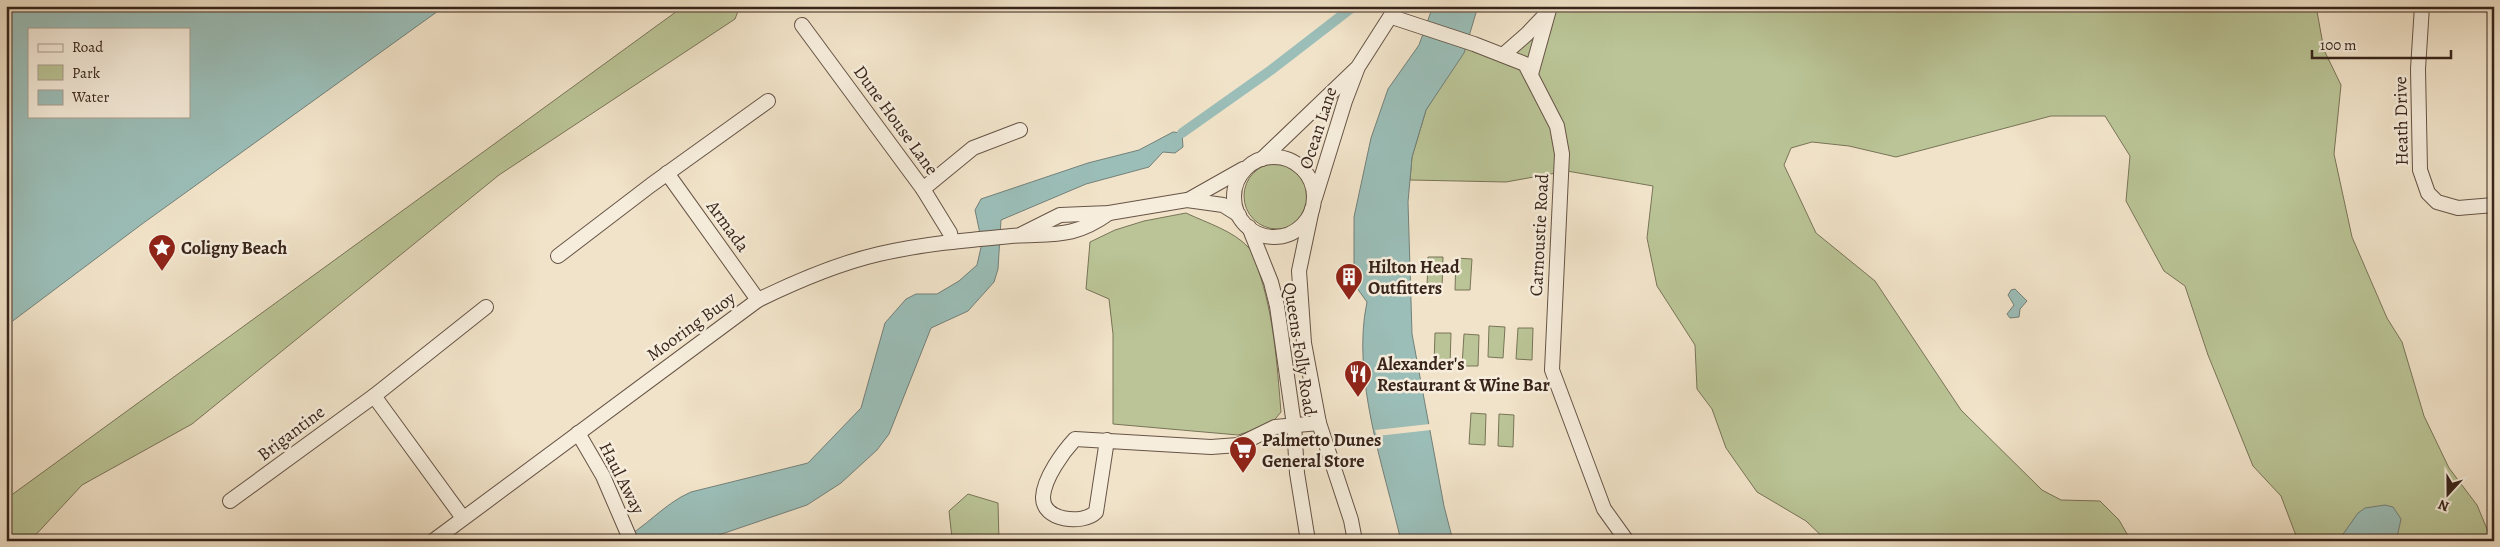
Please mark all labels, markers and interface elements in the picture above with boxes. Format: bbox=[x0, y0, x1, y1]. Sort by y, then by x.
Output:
legend bbox=[28, 28, 190, 118]
scale bar bbox=[2312, 28, 2451, 60]
text: 100 m bbox=[2320, 35, 2357, 55]
text: Road bbox=[72, 37, 104, 57]
street label: Dune House Lane bbox=[848, 60, 944, 180]
text: Park bbox=[72, 63, 101, 83]
street label: Heath Drive bbox=[2388, 76, 2414, 166]
street label: Ocean Lane bbox=[1293, 84, 1343, 172]
text: Water bbox=[71, 87, 109, 107]
street label: Carnoustie Road bbox=[1524, 173, 1554, 297]
street label: Armada bbox=[701, 194, 755, 257]
place icon: Coligny Beach bbox=[147, 233, 177, 272]
place label: Coligny Beach bbox=[181, 236, 287, 260]
place label: Hilton Head Outfitters bbox=[1368, 255, 1460, 300]
building icon: Hilton Head Outfitters bbox=[1334, 262, 1364, 301]
street label: Queens Folly Road bbox=[1278, 281, 1322, 418]
street label: Mooring Buoy bbox=[642, 285, 741, 366]
place label: Alexander's Restaurant & Wine Bar bbox=[1376, 352, 1551, 397]
restaurant icon: Alexander's Restaurant & Wine Bar bbox=[1343, 359, 1373, 398]
street label: Brigantine bbox=[252, 400, 330, 466]
place label: Palmetto Dunes General Store bbox=[1262, 428, 1381, 473]
supermarket icon: Palmetto Dunes General Store bbox=[1228, 435, 1258, 474]
street label: Haul Away bbox=[594, 438, 651, 519]
north arrow bbox=[2422, 470, 2472, 520]
text: N bbox=[2435, 495, 2452, 516]

